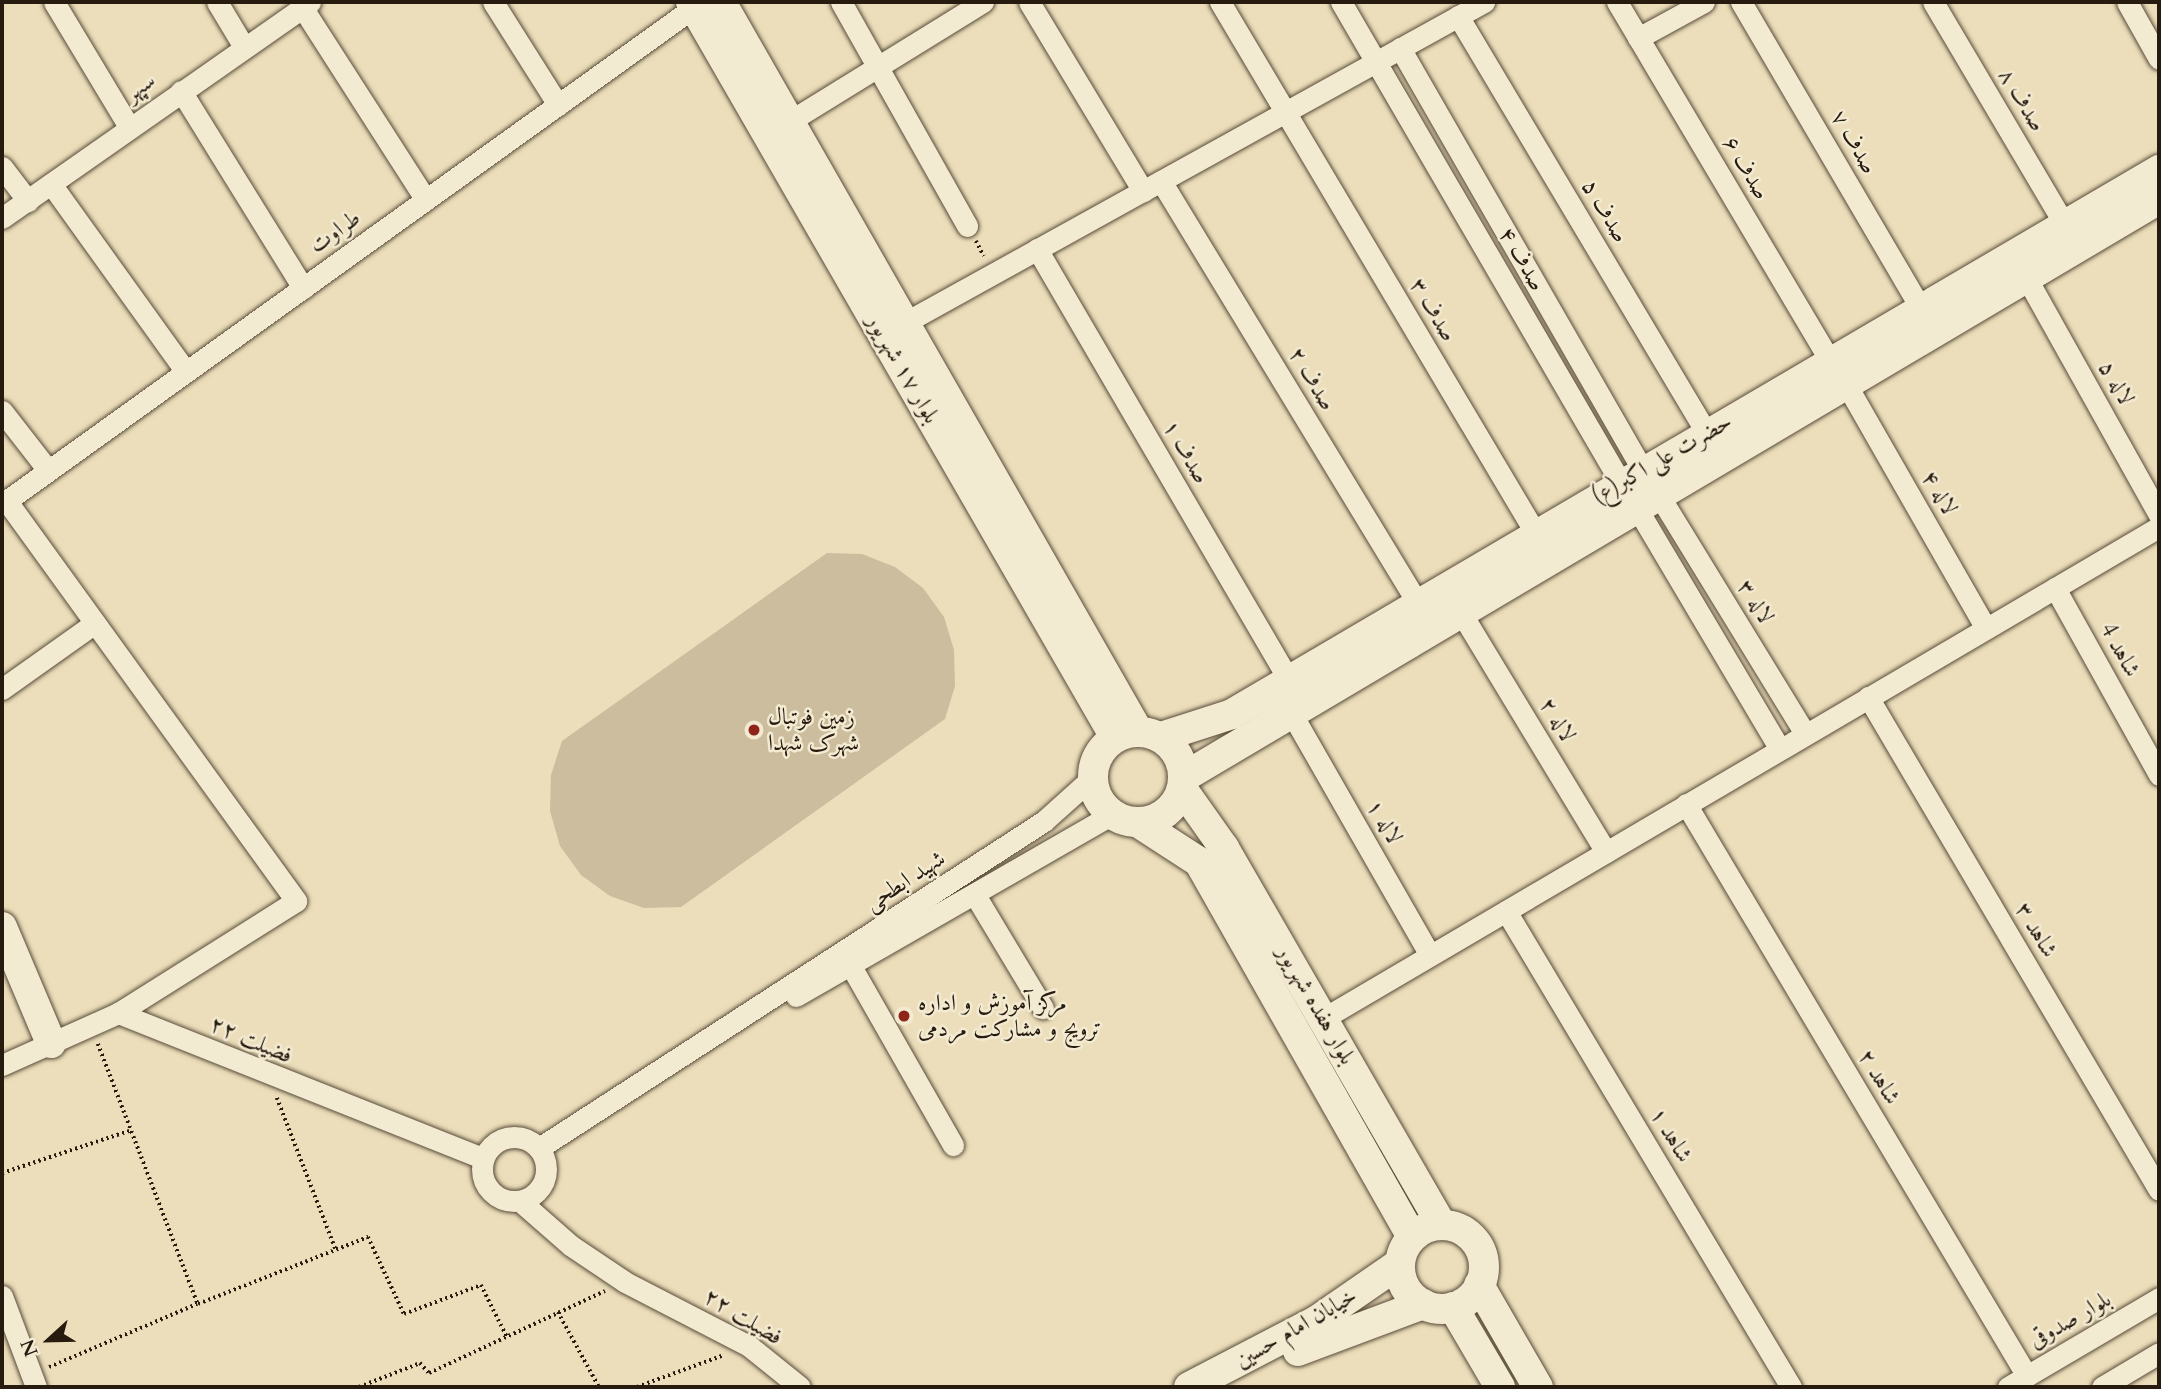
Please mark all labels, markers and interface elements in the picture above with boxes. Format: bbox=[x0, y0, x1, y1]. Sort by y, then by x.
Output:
street label: صدف ۸ bbox=[1992, 63, 2052, 137]
street label: سپهر bbox=[119, 67, 161, 107]
street label: صدف ۷ bbox=[1825, 105, 1883, 179]
street label: صدف ۶ bbox=[1716, 131, 1776, 205]
street label: صدف ۵ bbox=[1575, 174, 1635, 248]
street label: طراوت bbox=[304, 204, 366, 260]
street label: صدف ۴ bbox=[1493, 222, 1551, 296]
street label: صدف ۳ bbox=[1403, 273, 1463, 347]
street label: بلوار ۱۷ شهریور bbox=[861, 309, 945, 429]
street label: صدف ۲ bbox=[1282, 342, 1342, 416]
street label: لاله ۵ bbox=[2093, 356, 2139, 410]
street label: حضرت علی اکبر(ع) bbox=[1587, 408, 1737, 510]
street label: صدف ۱ bbox=[1157, 415, 1215, 489]
street label: لاله ۴ bbox=[1915, 466, 1963, 520]
street label: لاله ۳ bbox=[1731, 575, 1779, 629]
street label: شاهد 4 bbox=[2094, 618, 2146, 682]
street label: لاله ۲ bbox=[1533, 693, 1581, 747]
place label: زمین فوتبال شهرک شهدا bbox=[768, 703, 859, 757]
marker: زمین فوتبال شهرک شهدا bbox=[746, 722, 762, 738]
street label: لاله ۱ bbox=[1360, 795, 1408, 849]
street label: شهید ابطحی bbox=[859, 845, 951, 917]
street label: شاهد ۳ bbox=[2009, 898, 2063, 962]
street label: بلوار هفده شهریور bbox=[1271, 940, 1361, 1070]
place label: مرکز آموزش و اداره ترویج و مشارکت مردمی bbox=[918, 989, 1101, 1043]
marker: مرکز آموزش و اداره ترویج و مشارکت مردمی bbox=[896, 1008, 912, 1024]
street label: فضیلت ۲۲ bbox=[206, 1010, 296, 1070]
street label: شاهد ۲ bbox=[1852, 1045, 1906, 1109]
street label: شاهد ۱ bbox=[1644, 1103, 1698, 1167]
street label: خیابان امام حسین bbox=[1230, 1282, 1362, 1374]
street label: فضیلت ۲۲ bbox=[699, 1283, 787, 1351]
street label: بلوار صدوقی bbox=[2024, 1285, 2116, 1355]
north arrow bbox=[14, 1305, 84, 1375]
text: N bbox=[14, 1335, 45, 1360]

